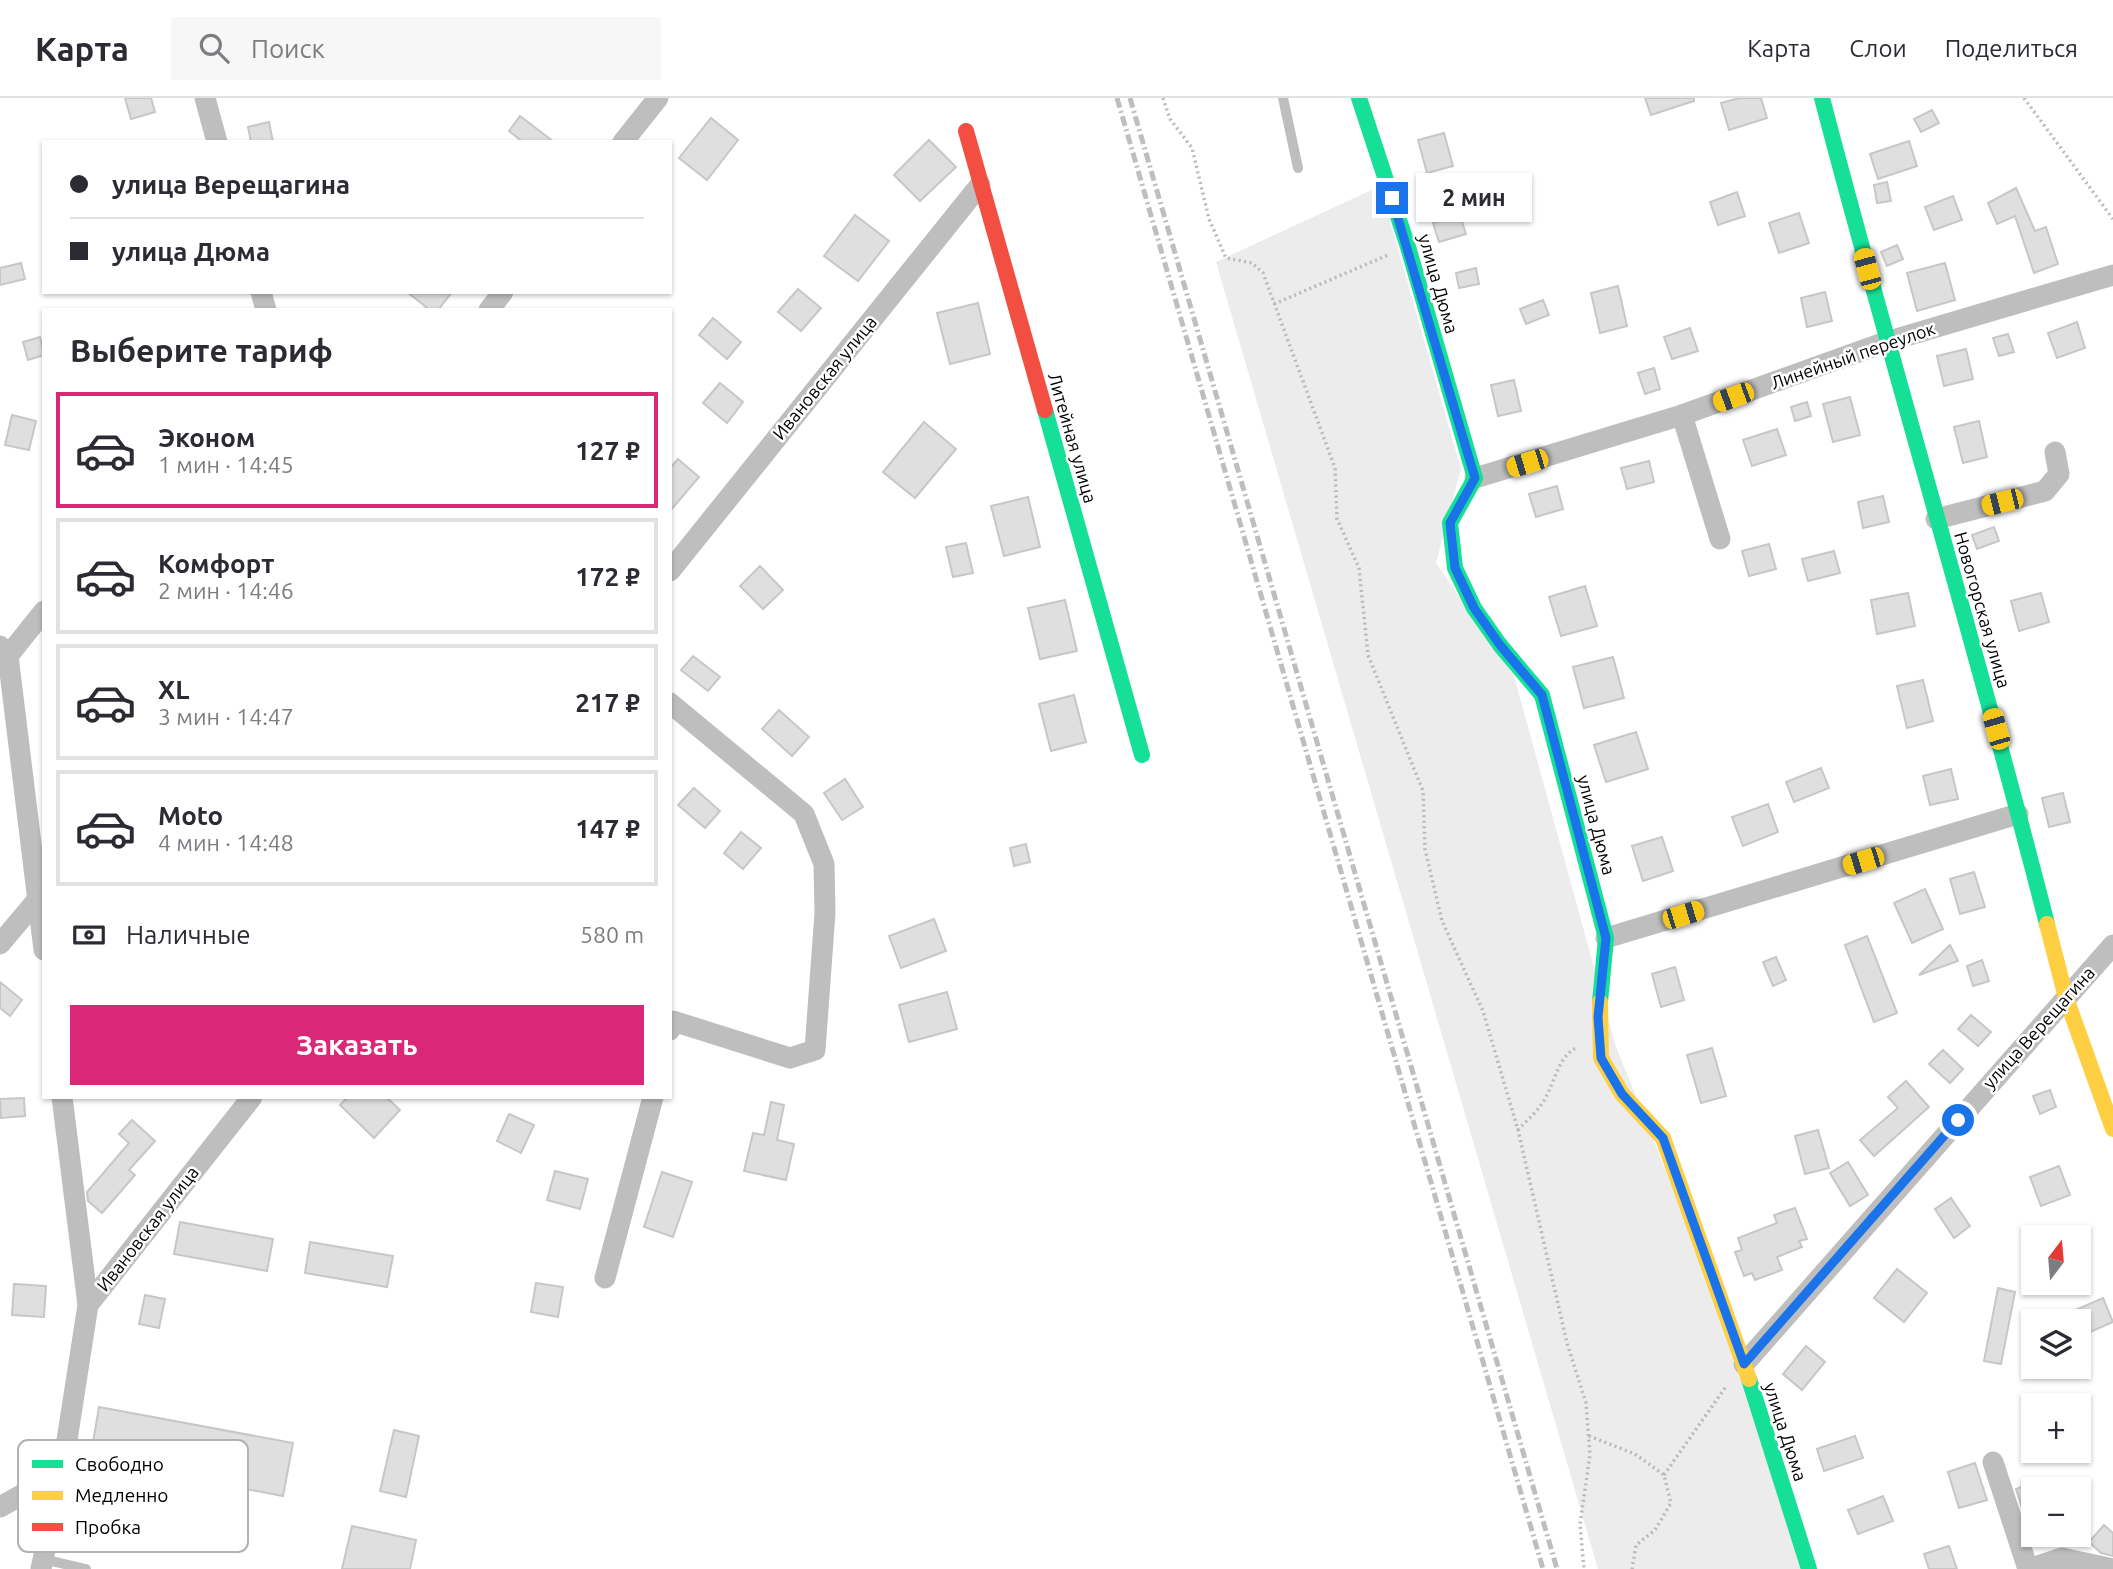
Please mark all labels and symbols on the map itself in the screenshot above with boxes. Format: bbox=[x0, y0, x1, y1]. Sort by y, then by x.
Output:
callout: 2 мин bbox=[1416, 174, 1532, 222]
route end bbox=[1376, 182, 1408, 214]
street label: улица Дюма bbox=[1415, 232, 1463, 336]
car bbox=[1852, 246, 1883, 292]
street label: Ивановская улица bbox=[768, 312, 880, 443]
street label: Линейный переулок bbox=[1768, 318, 1937, 393]
street label: Литейная улица bbox=[1045, 370, 1101, 505]
car bbox=[1710, 380, 1757, 414]
car bbox=[1504, 447, 1551, 479]
car bbox=[1980, 487, 2025, 517]
street label: Новогорская улица bbox=[1951, 529, 2015, 690]
car bbox=[1981, 706, 2012, 752]
street label: улица Дюма bbox=[1574, 773, 1620, 877]
car bbox=[1840, 845, 1887, 877]
car bbox=[1660, 899, 1707, 931]
street label: улица Верещагина bbox=[1978, 962, 2098, 1092]
route start bbox=[1942, 1104, 1974, 1136]
street label: Ивановская улица bbox=[92, 1162, 202, 1295]
north arrow bbox=[2021, 1225, 2091, 1295]
street label: улица Дюма bbox=[1761, 1380, 1811, 1484]
legend bbox=[18, 1440, 248, 1552]
text: Свободно bbox=[75, 1453, 164, 1475]
text: Медленно bbox=[75, 1484, 168, 1506]
text: Пробка bbox=[75, 1516, 141, 1538]

